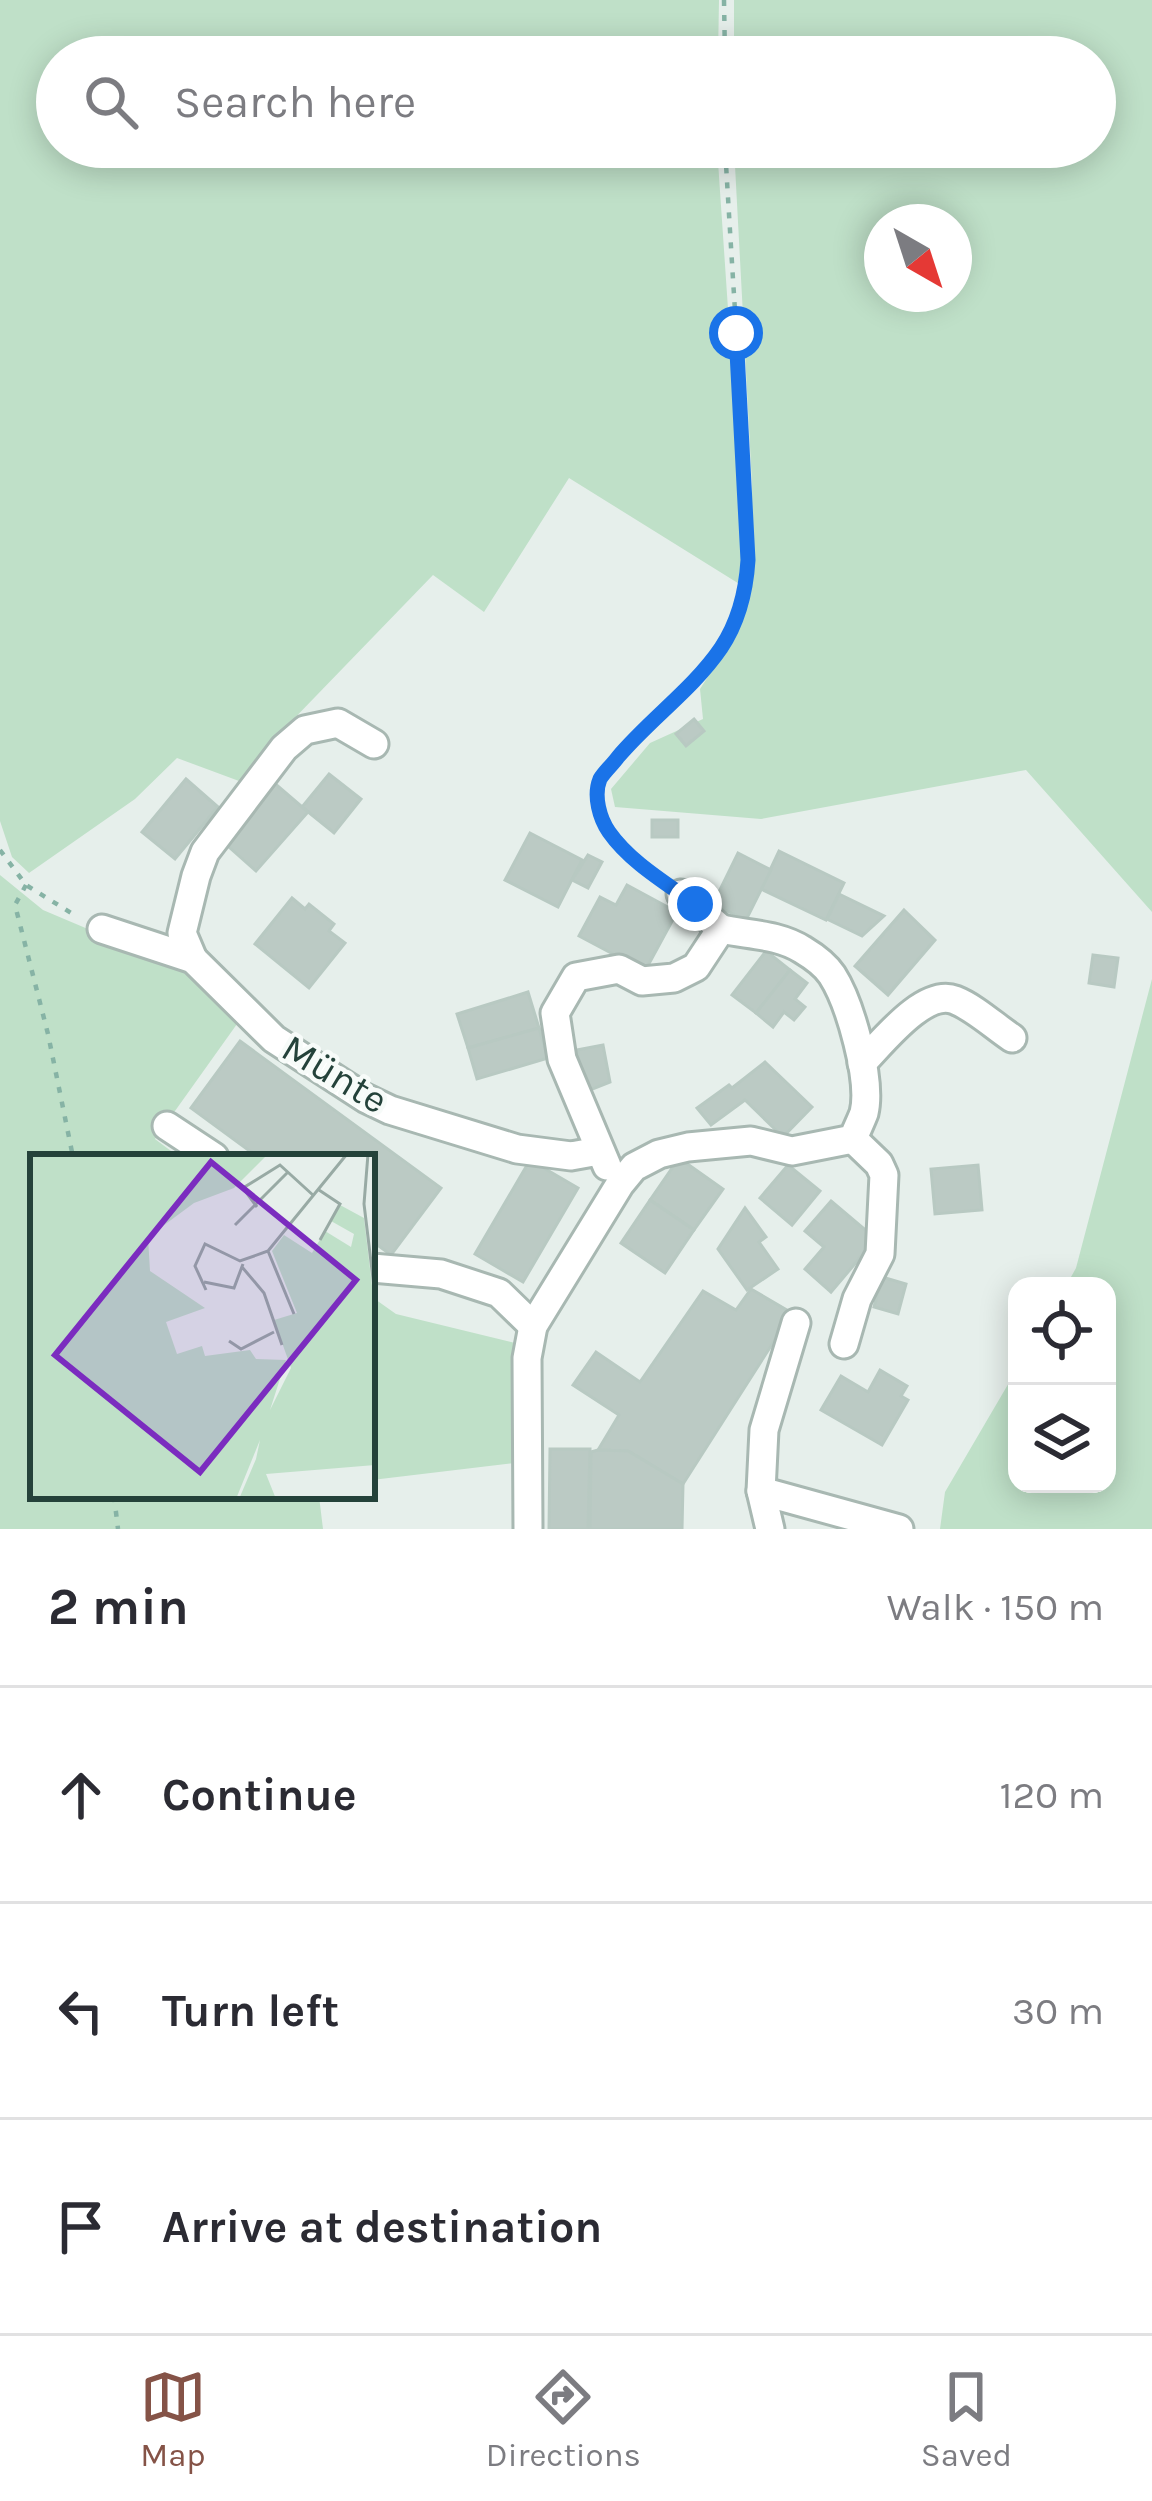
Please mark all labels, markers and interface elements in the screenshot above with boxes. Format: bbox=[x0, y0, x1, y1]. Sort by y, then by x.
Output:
search box bbox=[36, 36, 1116, 168]
icon: search bbox=[78, 69, 144, 135]
text: Search here bbox=[174, 76, 416, 128]
north arrow bbox=[864, 204, 972, 312]
route start bbox=[709, 306, 763, 360]
route end bbox=[668, 877, 722, 931]
street label: Münte bbox=[274, 1025, 396, 1123]
inset map bbox=[30, 1154, 375, 1499]
map controls bbox=[1008, 1277, 1116, 1493]
button: locate bbox=[1008, 1277, 1116, 1385]
button: layers bbox=[1008, 1385, 1116, 1493]
text: 2 min bbox=[48, 1577, 189, 1637]
text: Walk · 150 m bbox=[887, 1584, 1104, 1630]
icon: ahead bbox=[48, 1762, 114, 1828]
text: Continue bbox=[162, 1769, 357, 1821]
text: 120 m bbox=[1000, 1772, 1104, 1818]
icon: left bbox=[48, 1978, 114, 2044]
text: Turn left bbox=[162, 1985, 339, 2037]
text: 30 m bbox=[1012, 1988, 1104, 2034]
icon: arrive bbox=[48, 2194, 114, 2260]
text: Arrive at destination bbox=[162, 2201, 602, 2253]
tab: Map bbox=[140, 2364, 206, 2474]
tab: Directions bbox=[486, 2364, 641, 2474]
tab: Saved bbox=[921, 2364, 1012, 2474]

